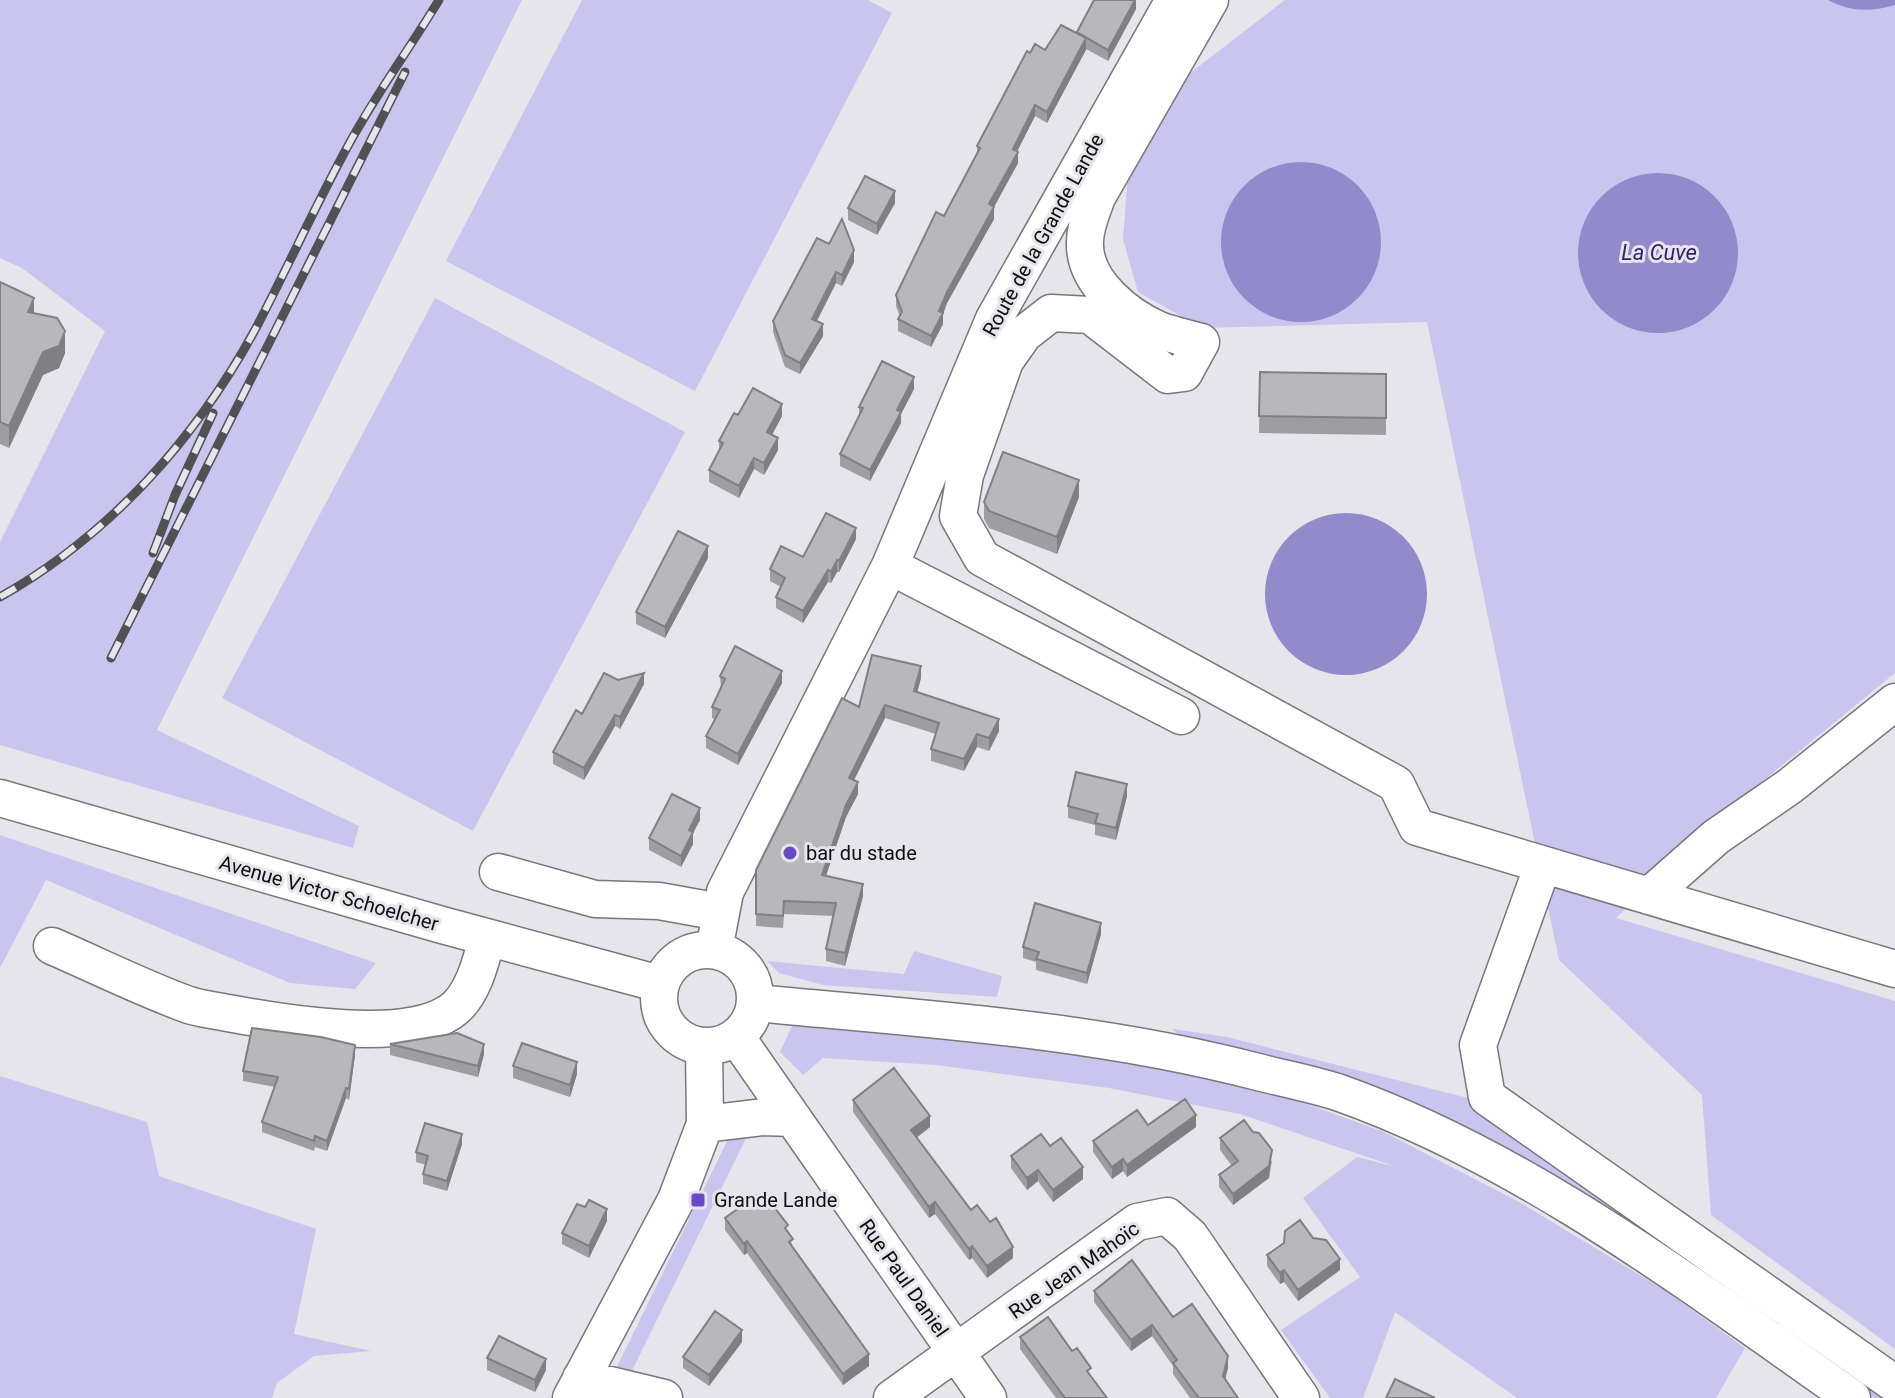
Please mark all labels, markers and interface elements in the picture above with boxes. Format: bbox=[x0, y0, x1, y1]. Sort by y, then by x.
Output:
street label: Route de la Grande Lande bbox=[977, 130, 1109, 340]
water label: La Cuve bbox=[1621, 240, 1697, 265]
place label: bar du stade bbox=[806, 841, 917, 865]
marker: bar du stade bbox=[781, 844, 799, 862]
street label: Avenue Victor Schoelcher bbox=[217, 850, 442, 936]
place label: Grande Lande bbox=[714, 1188, 837, 1212]
marker: Grande Lande bbox=[689, 1191, 707, 1209]
street label: Rue Paul Daniel bbox=[854, 1214, 954, 1342]
street label: Rue Jean Mahoïc bbox=[1004, 1216, 1144, 1324]

